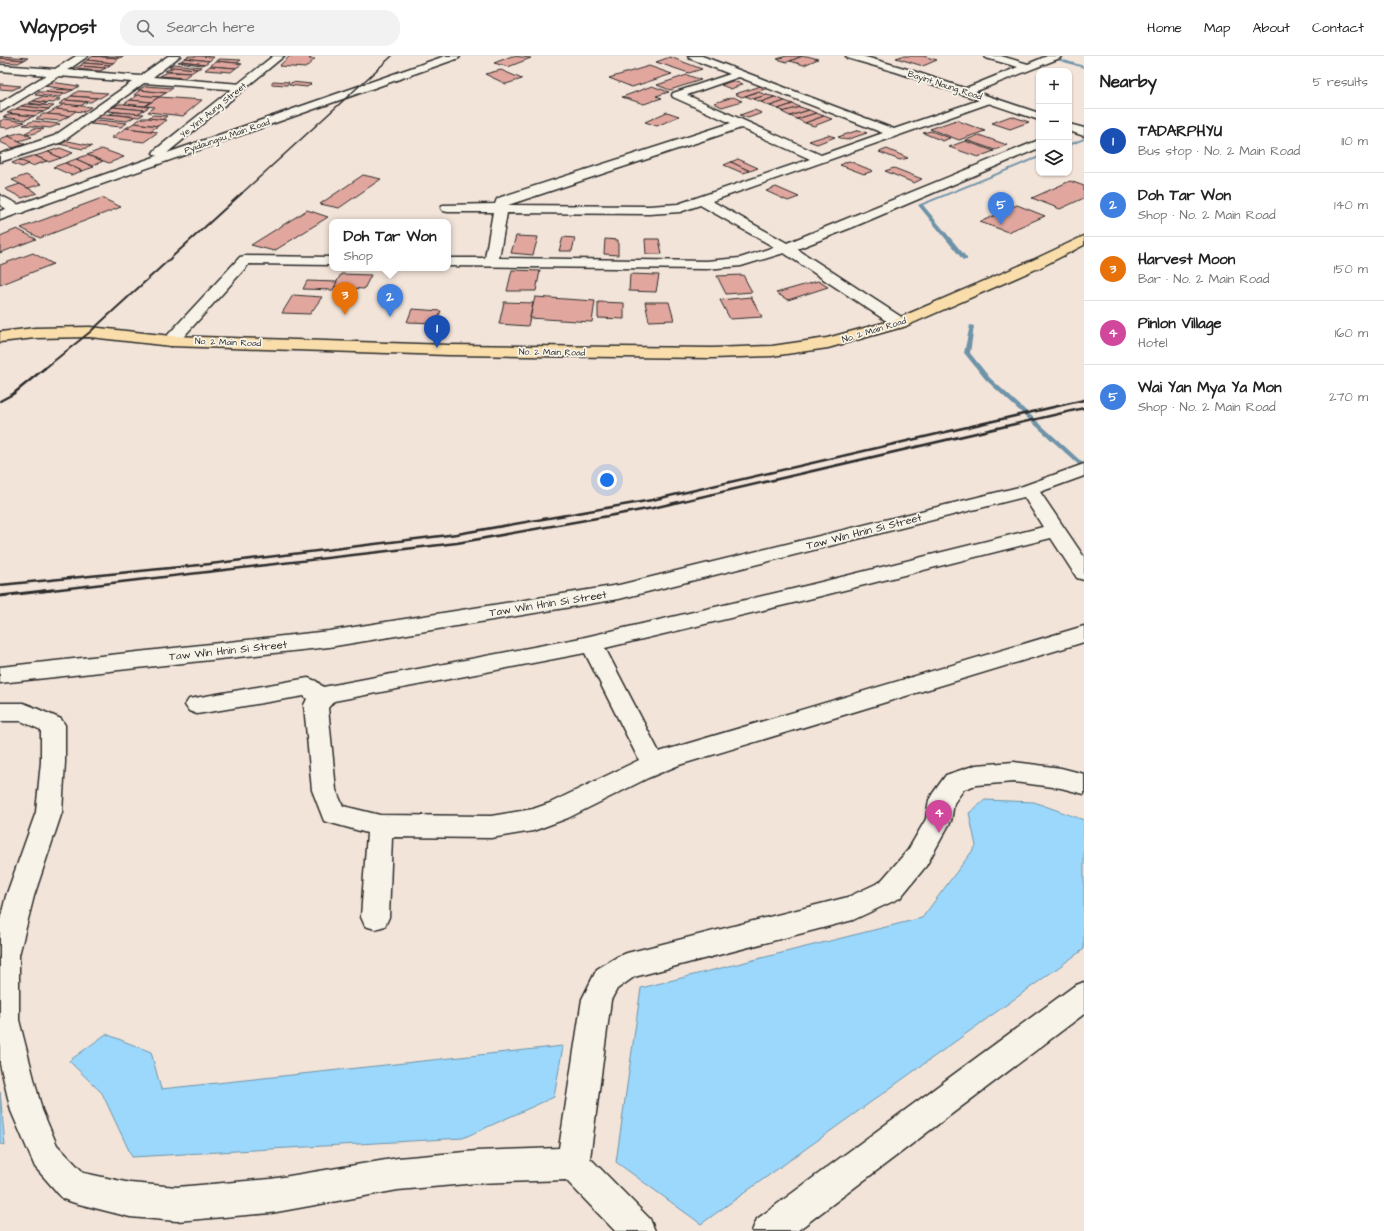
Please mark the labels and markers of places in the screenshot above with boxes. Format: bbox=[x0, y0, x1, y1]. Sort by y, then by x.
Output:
pin: 5 bbox=[988, 192, 1014, 225]
pin: 3 bbox=[332, 282, 358, 315]
pin: 2 bbox=[377, 284, 403, 317]
pin: 1 bbox=[424, 315, 450, 348]
pin: 4 bbox=[926, 800, 952, 833]

